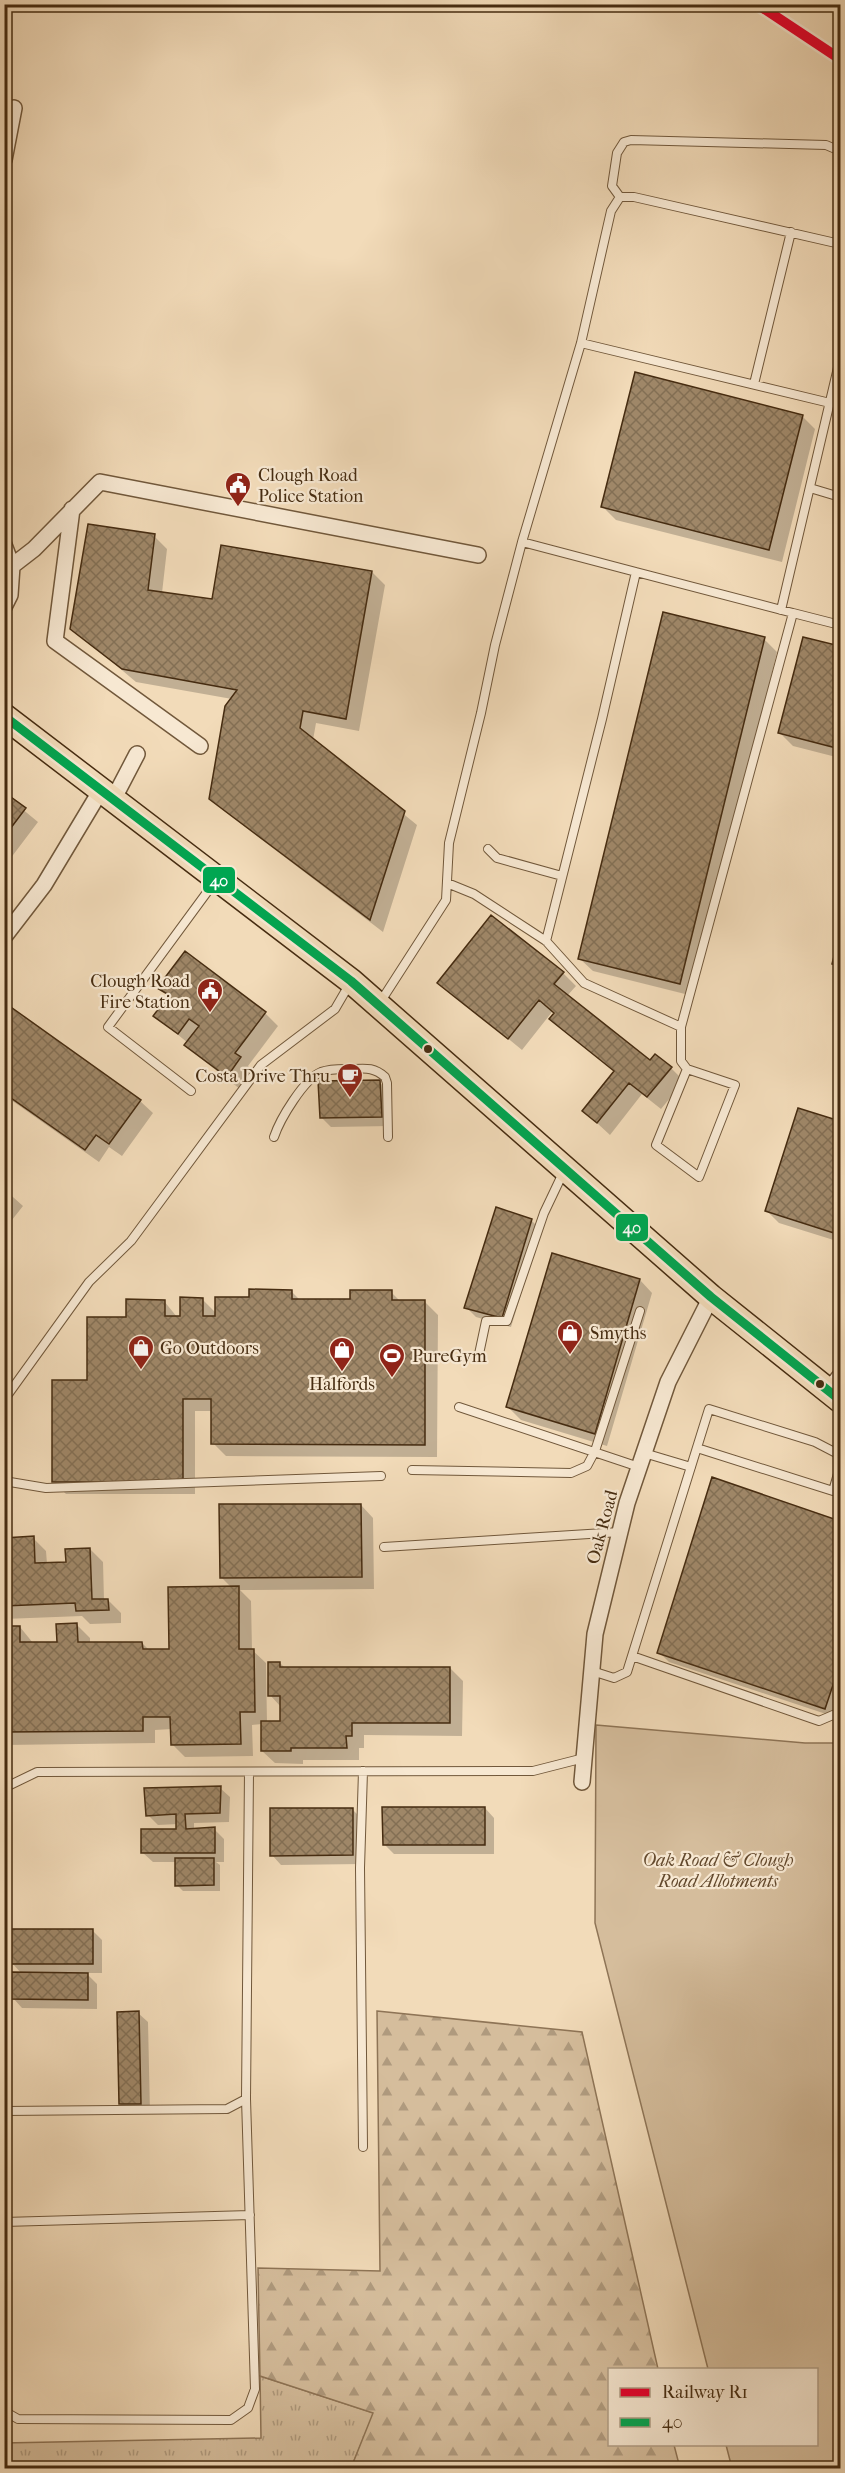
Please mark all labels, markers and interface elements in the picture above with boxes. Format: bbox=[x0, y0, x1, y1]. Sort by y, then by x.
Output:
place label: Clough Road Police Station bbox=[258, 465, 364, 507]
public building icon: Clough Road Police Station bbox=[223, 470, 253, 508]
line badge: 40 bbox=[202, 866, 236, 894]
text: 40 bbox=[209, 871, 228, 891]
place label: Clough Road Fire Station bbox=[90, 971, 191, 1013]
public building icon: Clough Road Fire Station bbox=[195, 976, 225, 1014]
unlabelled marker bbox=[422, 1043, 434, 1055]
cafe icon: Costa Drive Thru bbox=[335, 1061, 365, 1099]
place label: Costa Drive Thru bbox=[195, 1066, 330, 1087]
line badge: 40 bbox=[615, 1213, 649, 1242]
text: 40 bbox=[622, 1218, 641, 1238]
shop icon: Smyths bbox=[555, 1318, 585, 1356]
place label: Smyths bbox=[590, 1323, 647, 1344]
shop icon: Go Outdoors bbox=[126, 1333, 156, 1371]
shop icon: Halfords bbox=[327, 1335, 357, 1373]
place label: Go Outdoors bbox=[160, 1338, 259, 1359]
sports icon: PureGym bbox=[377, 1341, 407, 1379]
place label: PureGym bbox=[412, 1346, 487, 1367]
place label: Halfords bbox=[309, 1374, 375, 1395]
unlabelled marker bbox=[814, 1378, 826, 1390]
street label: Oak Road bbox=[583, 1488, 622, 1566]
park label: Oak Road & Clough Road Allotments bbox=[642, 1850, 794, 1892]
legend bbox=[608, 2368, 818, 2446]
text: Railway R1 bbox=[662, 2382, 748, 2403]
text: 40 bbox=[662, 2412, 683, 2433]

